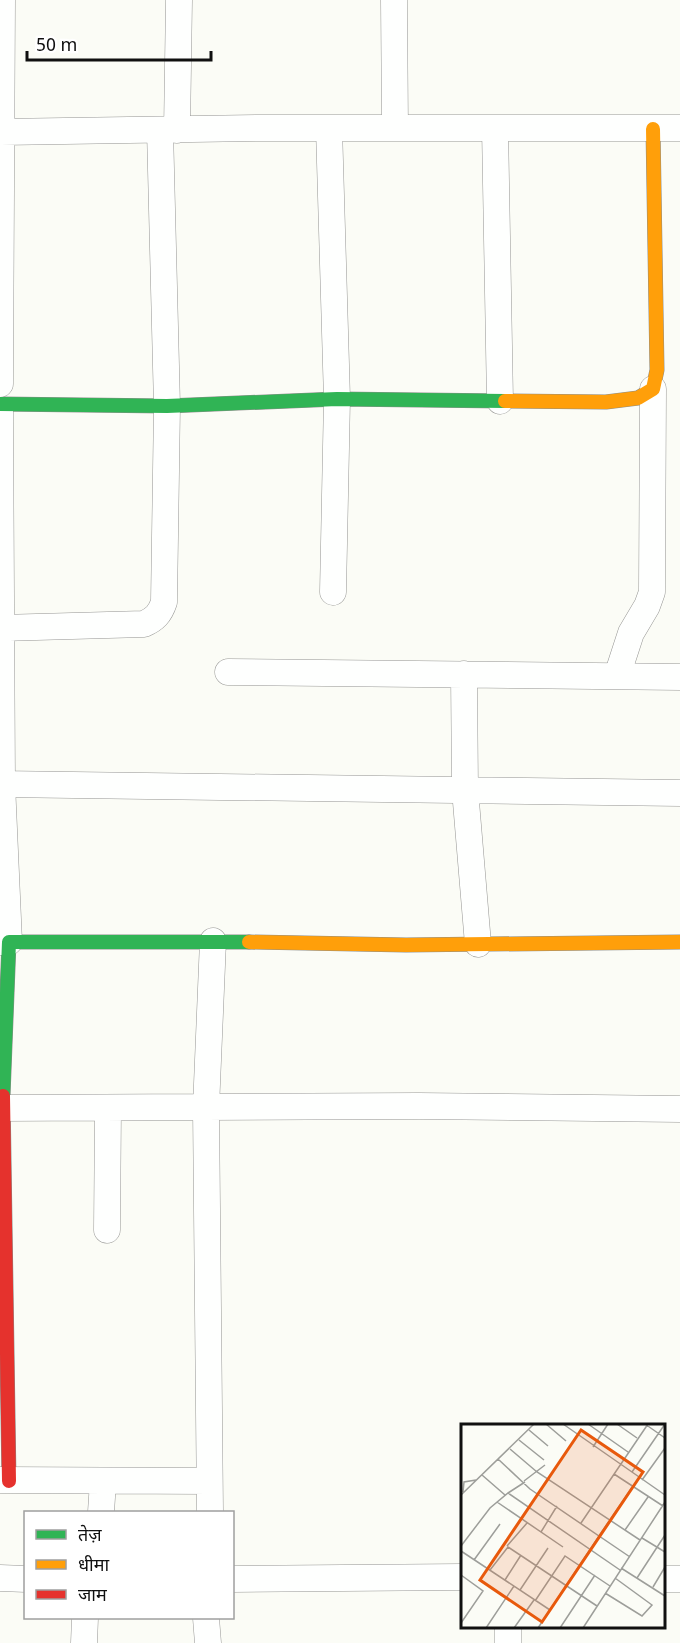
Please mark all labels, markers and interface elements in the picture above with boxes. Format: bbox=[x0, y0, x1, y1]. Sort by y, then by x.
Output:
scale bar bbox=[27, 24, 212, 62]
text: 50 m bbox=[36, 35, 77, 58]
inset map bbox=[461, 1424, 665, 1628]
legend bbox=[24, 1511, 234, 1619]
text: तेज़ bbox=[78, 1524, 102, 1548]
text: धीमा bbox=[78, 1555, 109, 1578]
text: जाम bbox=[78, 1585, 108, 1608]

